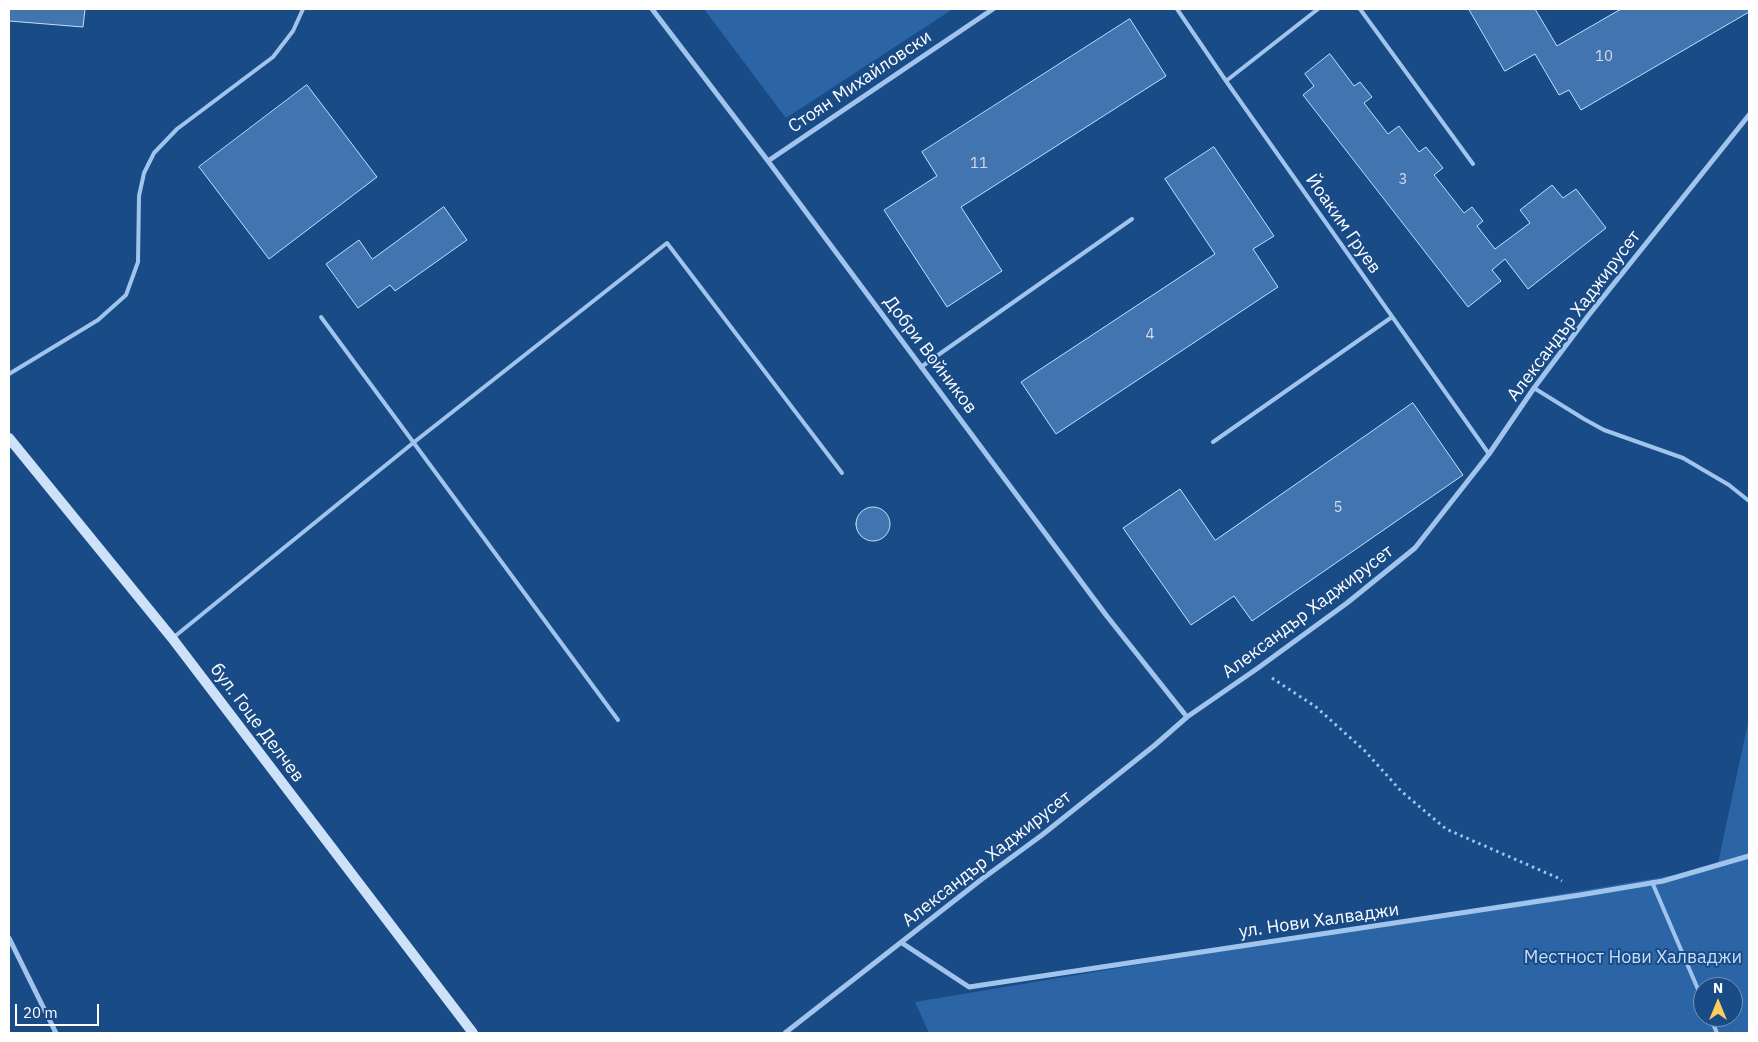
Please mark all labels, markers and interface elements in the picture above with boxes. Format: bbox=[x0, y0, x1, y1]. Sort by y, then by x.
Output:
street label: Стоян Михайловски bbox=[784, 26, 936, 138]
house number: 10 bbox=[1595, 48, 1613, 66]
house number: 11 bbox=[970, 155, 988, 173]
street label: Йоаким Груев bbox=[1301, 170, 1385, 278]
house number: 3 bbox=[1399, 171, 1407, 189]
street label: Александър Хаджирусет bbox=[1503, 226, 1645, 406]
street label: Добри Войников bbox=[879, 292, 981, 418]
house number: 4 bbox=[1146, 326, 1154, 344]
house number: 5 bbox=[1334, 499, 1342, 517]
street label: Александър Хаджирусет bbox=[1218, 541, 1398, 683]
street label: бул. Гоце Делчев bbox=[205, 659, 309, 787]
street label: Александър Хаджирусет bbox=[898, 786, 1076, 932]
street label: ул. Нови Халваджи bbox=[1237, 899, 1401, 943]
park label: Местност Нови Халваджи bbox=[1524, 947, 1742, 969]
north arrow bbox=[1693, 977, 1743, 1027]
text: N bbox=[1713, 979, 1723, 997]
scale bar bbox=[18, 994, 101, 1026]
text: 20 m bbox=[23, 1003, 58, 1022]

